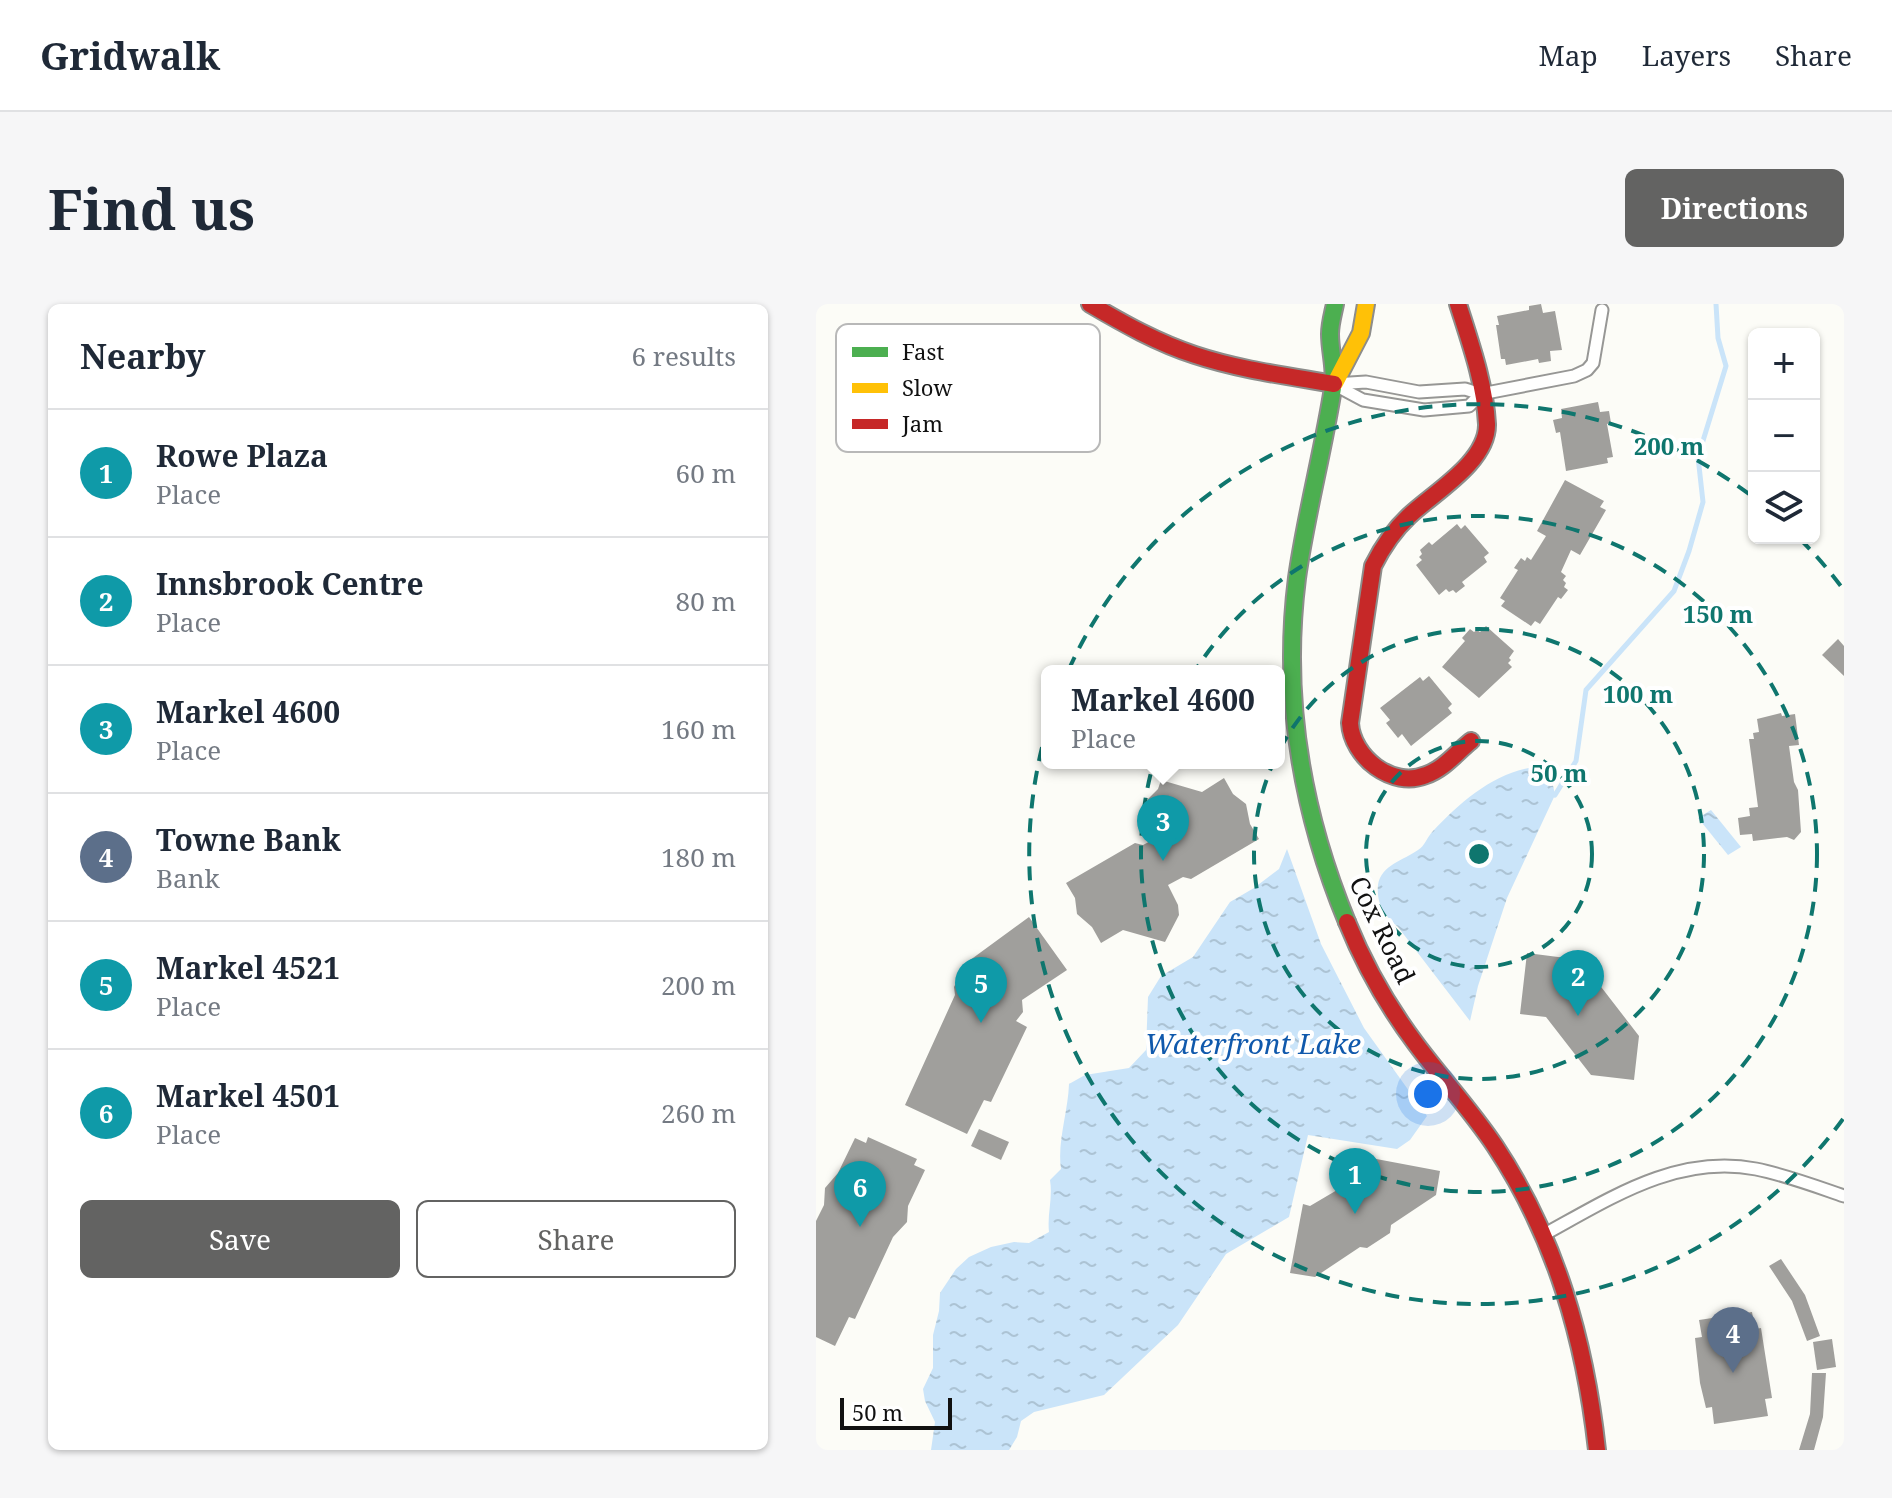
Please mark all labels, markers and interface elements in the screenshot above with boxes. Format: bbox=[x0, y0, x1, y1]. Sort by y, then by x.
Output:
text: Gridwalk bbox=[40, 29, 220, 81]
text: Map bbox=[1539, 36, 1598, 74]
text: Layers bbox=[1642, 36, 1731, 74]
text: Share bbox=[1775, 36, 1852, 74]
button: Directions bbox=[1625, 169, 1844, 247]
text: Find us bbox=[48, 170, 255, 246]
legend bbox=[836, 324, 1100, 452]
map controls bbox=[1748, 328, 1820, 544]
button: + bbox=[1748, 328, 1820, 400]
text: Nearby bbox=[80, 333, 206, 379]
text: Fast bbox=[902, 336, 944, 366]
text: 6 results bbox=[631, 338, 736, 374]
text: Slow bbox=[902, 372, 952, 402]
button: − bbox=[1748, 400, 1820, 472]
text: Jam bbox=[901, 408, 943, 438]
text: 200 m bbox=[1634, 429, 1705, 462]
text: Rowe Plaza bbox=[156, 435, 328, 476]
text: 1 bbox=[99, 455, 113, 491]
text: 60 m bbox=[676, 455, 736, 491]
button: layers bbox=[1748, 472, 1820, 544]
text: Place bbox=[156, 476, 221, 512]
text: Innsbrook Centre bbox=[156, 563, 424, 604]
text: 2 bbox=[99, 583, 113, 619]
text: 80 m bbox=[676, 583, 736, 619]
text: 150 m bbox=[1683, 597, 1754, 630]
text: Place bbox=[156, 604, 221, 640]
popup bbox=[1041, 665, 1285, 769]
text: 100 m bbox=[1603, 677, 1674, 710]
text: Markel 4600 bbox=[1071, 679, 1255, 720]
text: Markel 4600 bbox=[156, 691, 340, 732]
text: 3 bbox=[99, 711, 113, 747]
text: 160 m bbox=[661, 711, 736, 747]
text: Place bbox=[1071, 720, 1136, 756]
text: Place bbox=[156, 732, 221, 768]
text: 50 m bbox=[1530, 756, 1588, 789]
pin: 3 bbox=[1137, 795, 1189, 861]
text: Towne Bank bbox=[156, 819, 341, 860]
text: 4 bbox=[99, 839, 113, 875]
text: 180 m bbox=[661, 839, 736, 875]
centre of rings bbox=[1465, 840, 1493, 868]
text: Bank bbox=[156, 860, 220, 896]
street label: Cox Road bbox=[1341, 870, 1424, 989]
text: Markel 4521 bbox=[156, 947, 340, 988]
pin: 2 bbox=[1552, 950, 1604, 1016]
pin: 5 bbox=[955, 957, 1007, 1023]
text: 5 bbox=[99, 967, 113, 1003]
text: 200 m bbox=[661, 967, 736, 1003]
text: Place bbox=[156, 988, 221, 1024]
water label: Waterfront Lake bbox=[1145, 1024, 1361, 1062]
your location bbox=[1408, 1074, 1448, 1114]
text: Markel 4501 bbox=[156, 1075, 340, 1116]
text: 6 bbox=[99, 1095, 113, 1131]
text: 260 m bbox=[661, 1095, 736, 1131]
text: Place bbox=[156, 1116, 221, 1152]
pin: 1 bbox=[1329, 1148, 1381, 1214]
pin: 6 bbox=[834, 1161, 886, 1227]
button: Save bbox=[80, 1200, 400, 1278]
button: Share bbox=[416, 1200, 736, 1278]
pin: 4 bbox=[1707, 1307, 1759, 1373]
scale bar bbox=[840, 1394, 952, 1430]
text: 50 m bbox=[852, 1397, 903, 1427]

